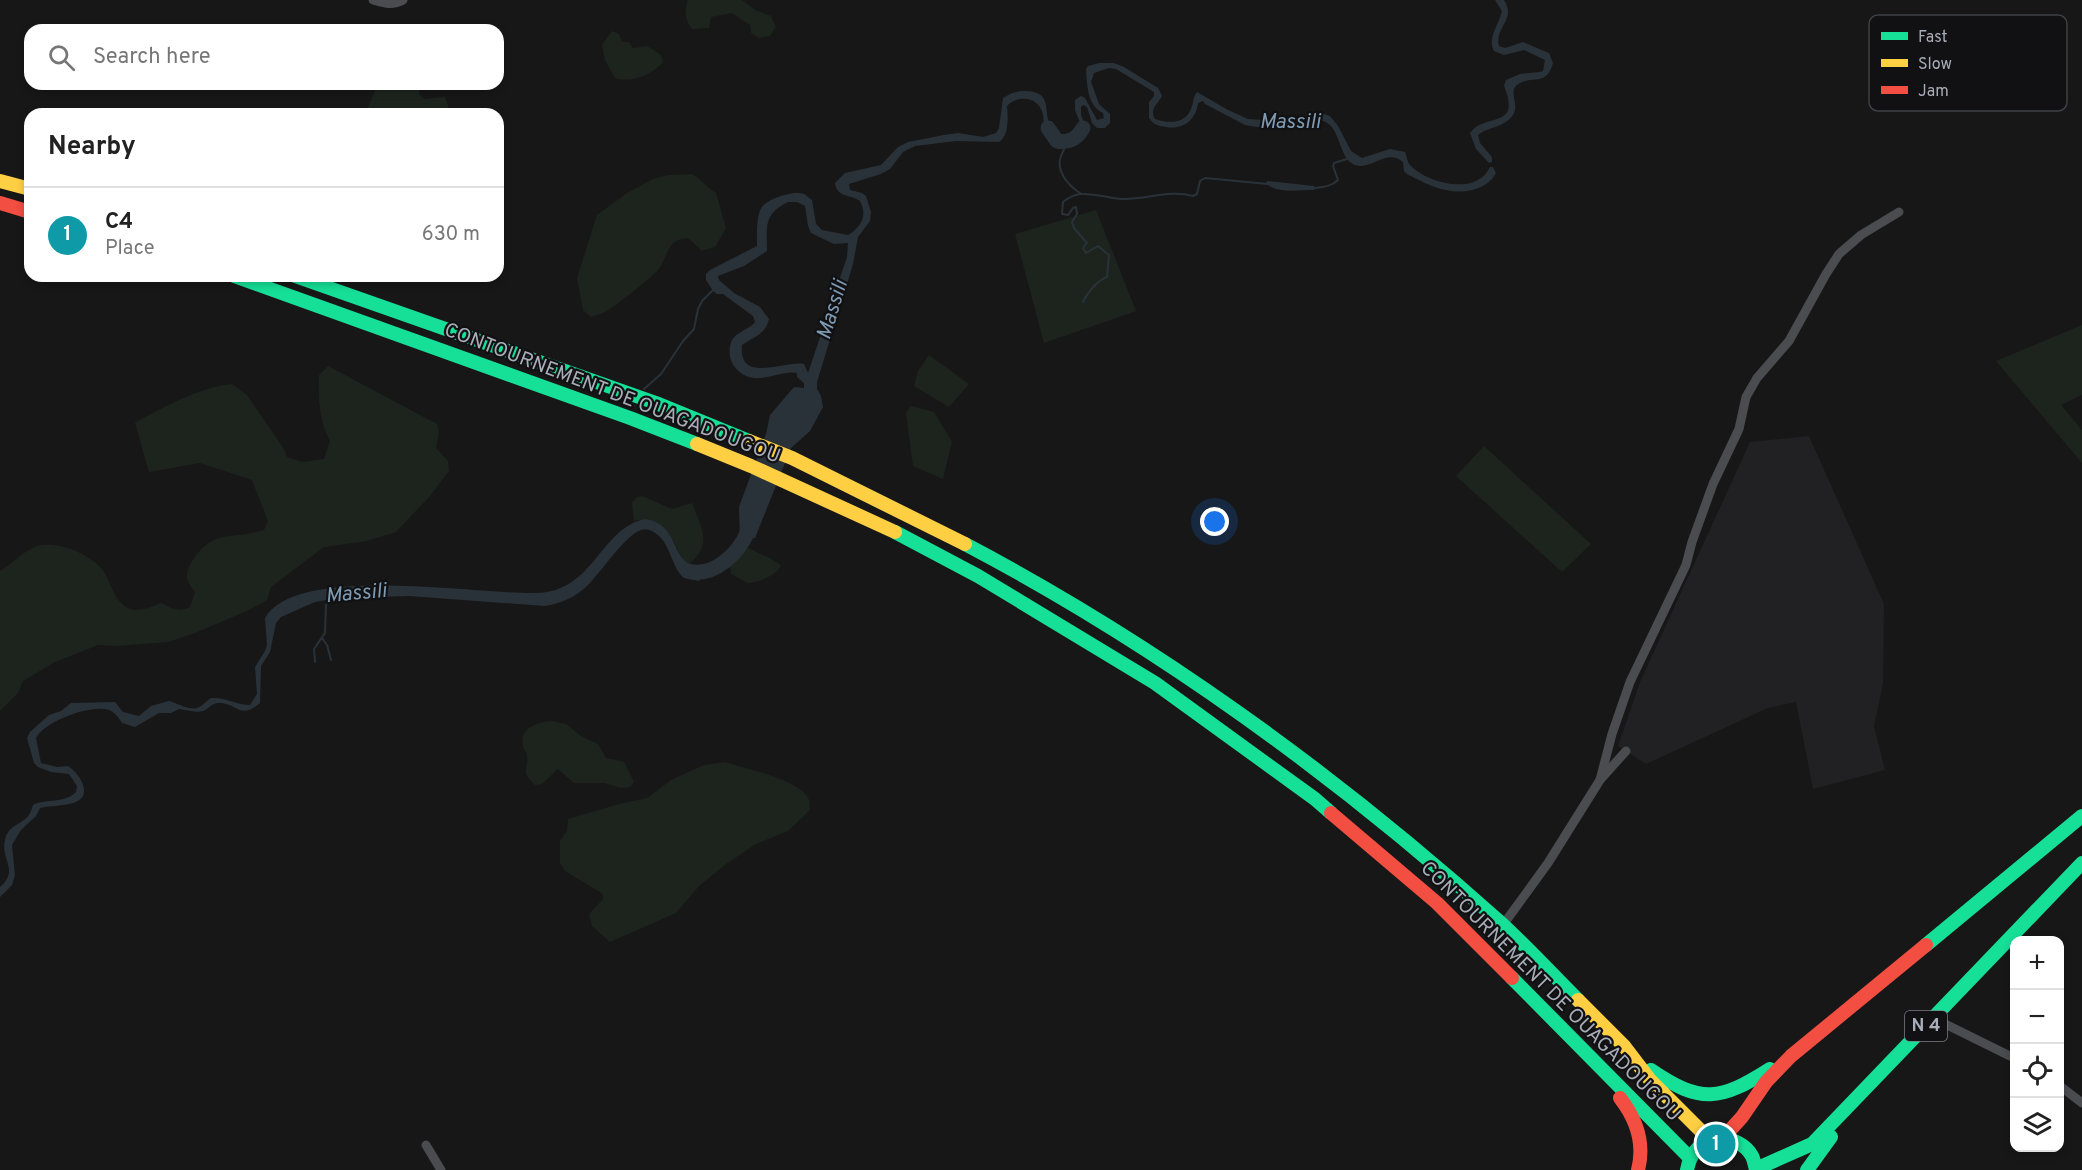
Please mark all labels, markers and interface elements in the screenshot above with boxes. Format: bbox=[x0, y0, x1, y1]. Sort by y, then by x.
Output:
legend bbox=[1869, 15, 2067, 111]
search box bbox=[24, 24, 504, 90]
text: Fast bbox=[1918, 28, 1948, 48]
icon: search bbox=[45, 41, 78, 74]
text: Search here bbox=[93, 44, 211, 71]
text: Slow bbox=[1918, 55, 1952, 75]
text: Jam bbox=[1918, 82, 1949, 102]
water label: Massili bbox=[1259, 109, 1322, 136]
text: Nearby bbox=[48, 131, 136, 164]
text: C4 bbox=[105, 209, 133, 236]
text: 1 bbox=[64, 222, 72, 248]
text: 630 m bbox=[422, 222, 480, 248]
text: Place bbox=[105, 236, 155, 262]
water label: Massili bbox=[811, 275, 855, 343]
street label: CONTOURNEMENT DE OUAGADOUGOU bbox=[440, 318, 784, 470]
your location bbox=[1200, 507, 1229, 536]
water label: Massili bbox=[324, 578, 389, 610]
street label: CONTOURNEMENT DE OUAGADOUGOU bbox=[1414, 856, 1686, 1128]
map controls bbox=[2010, 936, 2064, 1152]
button: + bbox=[2010, 936, 2064, 990]
button: − bbox=[2010, 990, 2064, 1044]
road number: N 4 bbox=[1905, 1011, 1947, 1041]
button: locate bbox=[2010, 1044, 2064, 1098]
button: layers bbox=[2010, 1098, 2064, 1152]
pin: 1 bbox=[1696, 1122, 1736, 1166]

